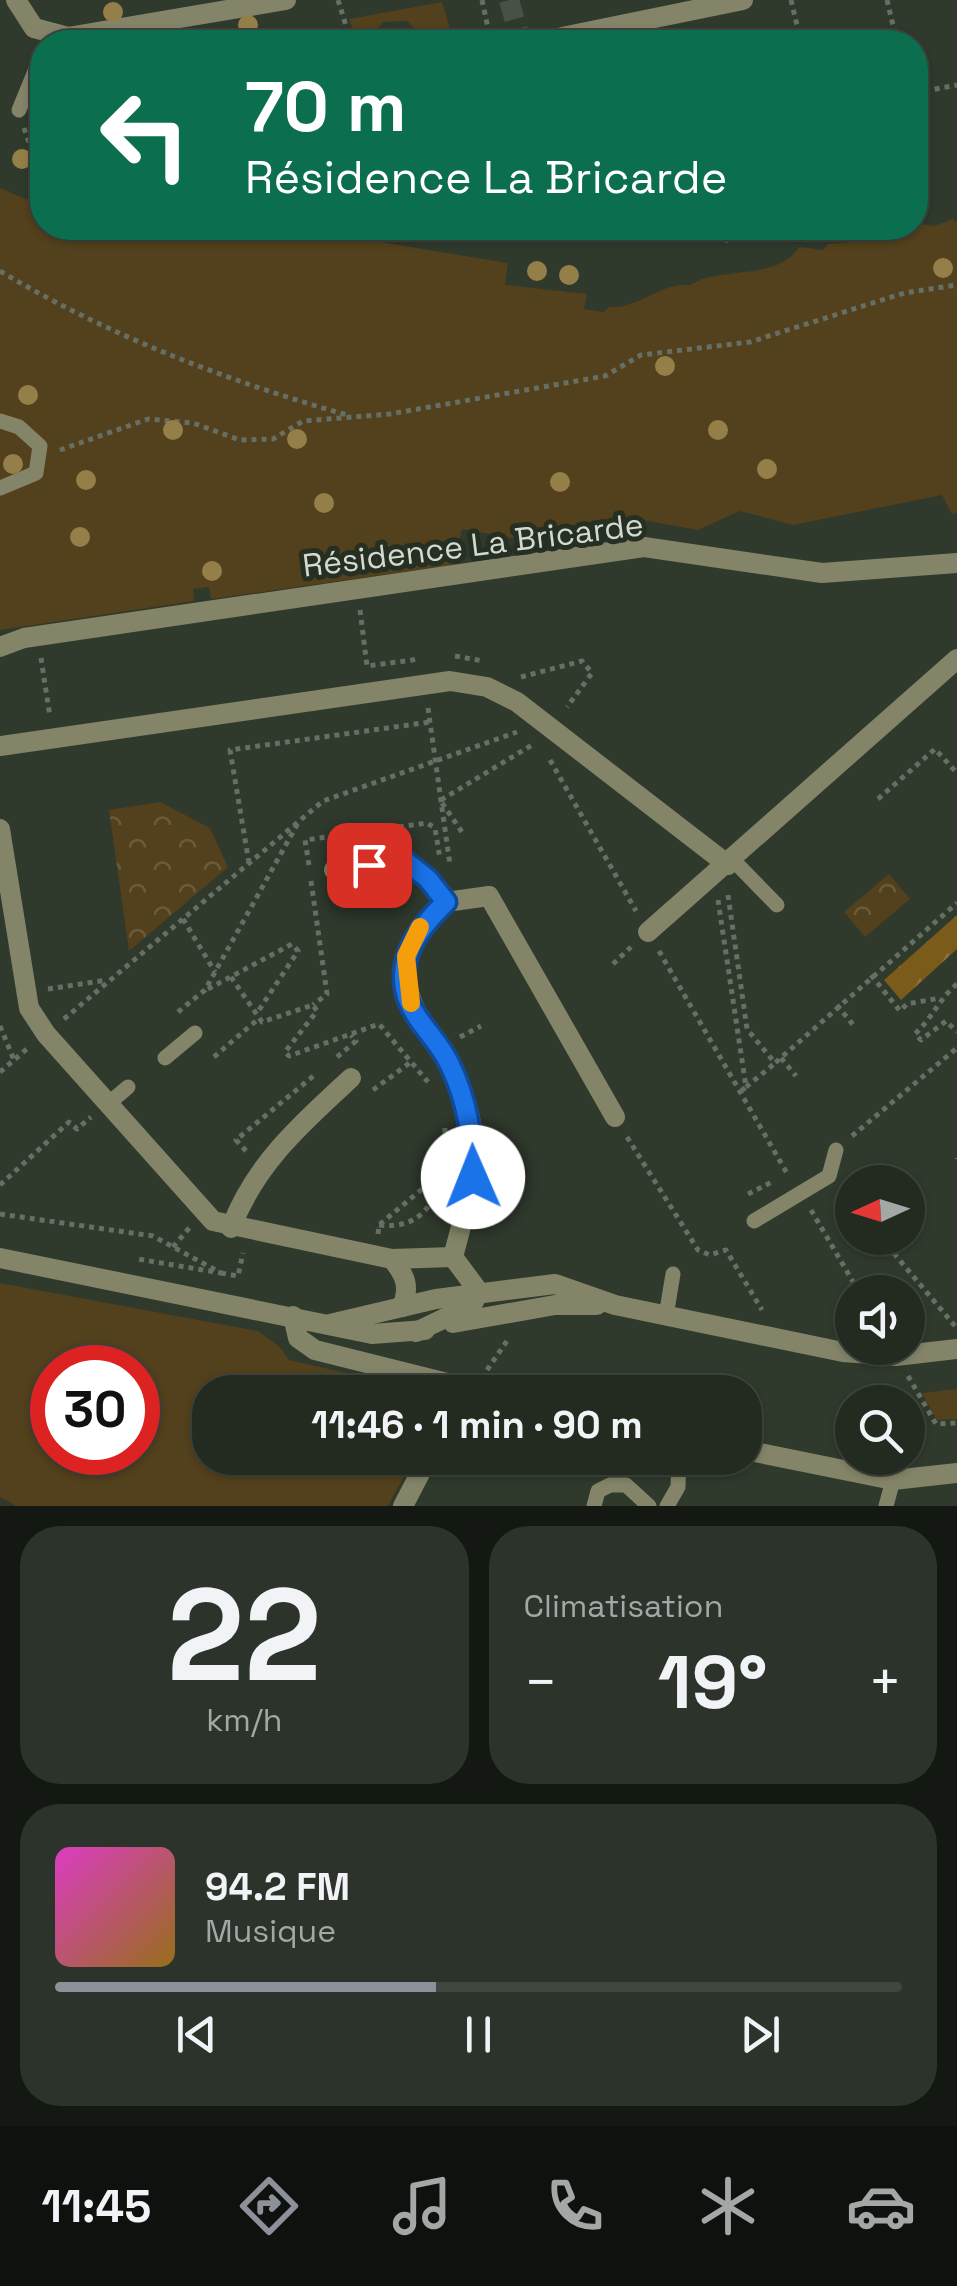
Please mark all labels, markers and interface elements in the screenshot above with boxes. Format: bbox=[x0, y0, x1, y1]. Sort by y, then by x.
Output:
text: 70 m bbox=[245, 62, 406, 151]
icon: left bbox=[80, 70, 210, 200]
text: Résidence La Bricarde bbox=[245, 149, 727, 206]
street label: Résidence La Bricarde bbox=[300, 504, 646, 586]
pin bbox=[327, 823, 412, 908]
icon: arrive bbox=[342, 838, 397, 893]
position arrow bbox=[421, 1125, 525, 1229]
north arrow bbox=[835, 1165, 925, 1255]
map controls bbox=[835, 1165, 925, 1475]
button: sound bbox=[835, 1275, 925, 1365]
speed limit sign: 30 bbox=[30, 1345, 160, 1475]
button: search bbox=[835, 1385, 925, 1475]
text: 11:46 · 1 min · 90 m bbox=[311, 1401, 643, 1449]
text: 22 bbox=[167, 1552, 321, 1718]
text: Climatisation bbox=[524, 1586, 723, 1626]
text: 19° bbox=[658, 1634, 768, 1730]
text: − bbox=[524, 1647, 558, 1717]
text: + bbox=[868, 1647, 902, 1717]
text: km/h bbox=[206, 1700, 282, 1740]
text: 94.2 FM bbox=[205, 1863, 350, 1911]
text: Musique bbox=[205, 1911, 336, 1951]
icon: previous bbox=[169, 2007, 224, 2062]
icon: pause bbox=[451, 2007, 506, 2062]
icon: next bbox=[733, 2007, 788, 2062]
icon: directions bbox=[234, 2171, 304, 2241]
icon: music bbox=[387, 2171, 457, 2241]
icon: phone bbox=[540, 2171, 610, 2241]
icon: climate bbox=[693, 2171, 763, 2241]
icon: car bbox=[846, 2171, 916, 2241]
text: 11:45 bbox=[41, 2178, 151, 2235]

